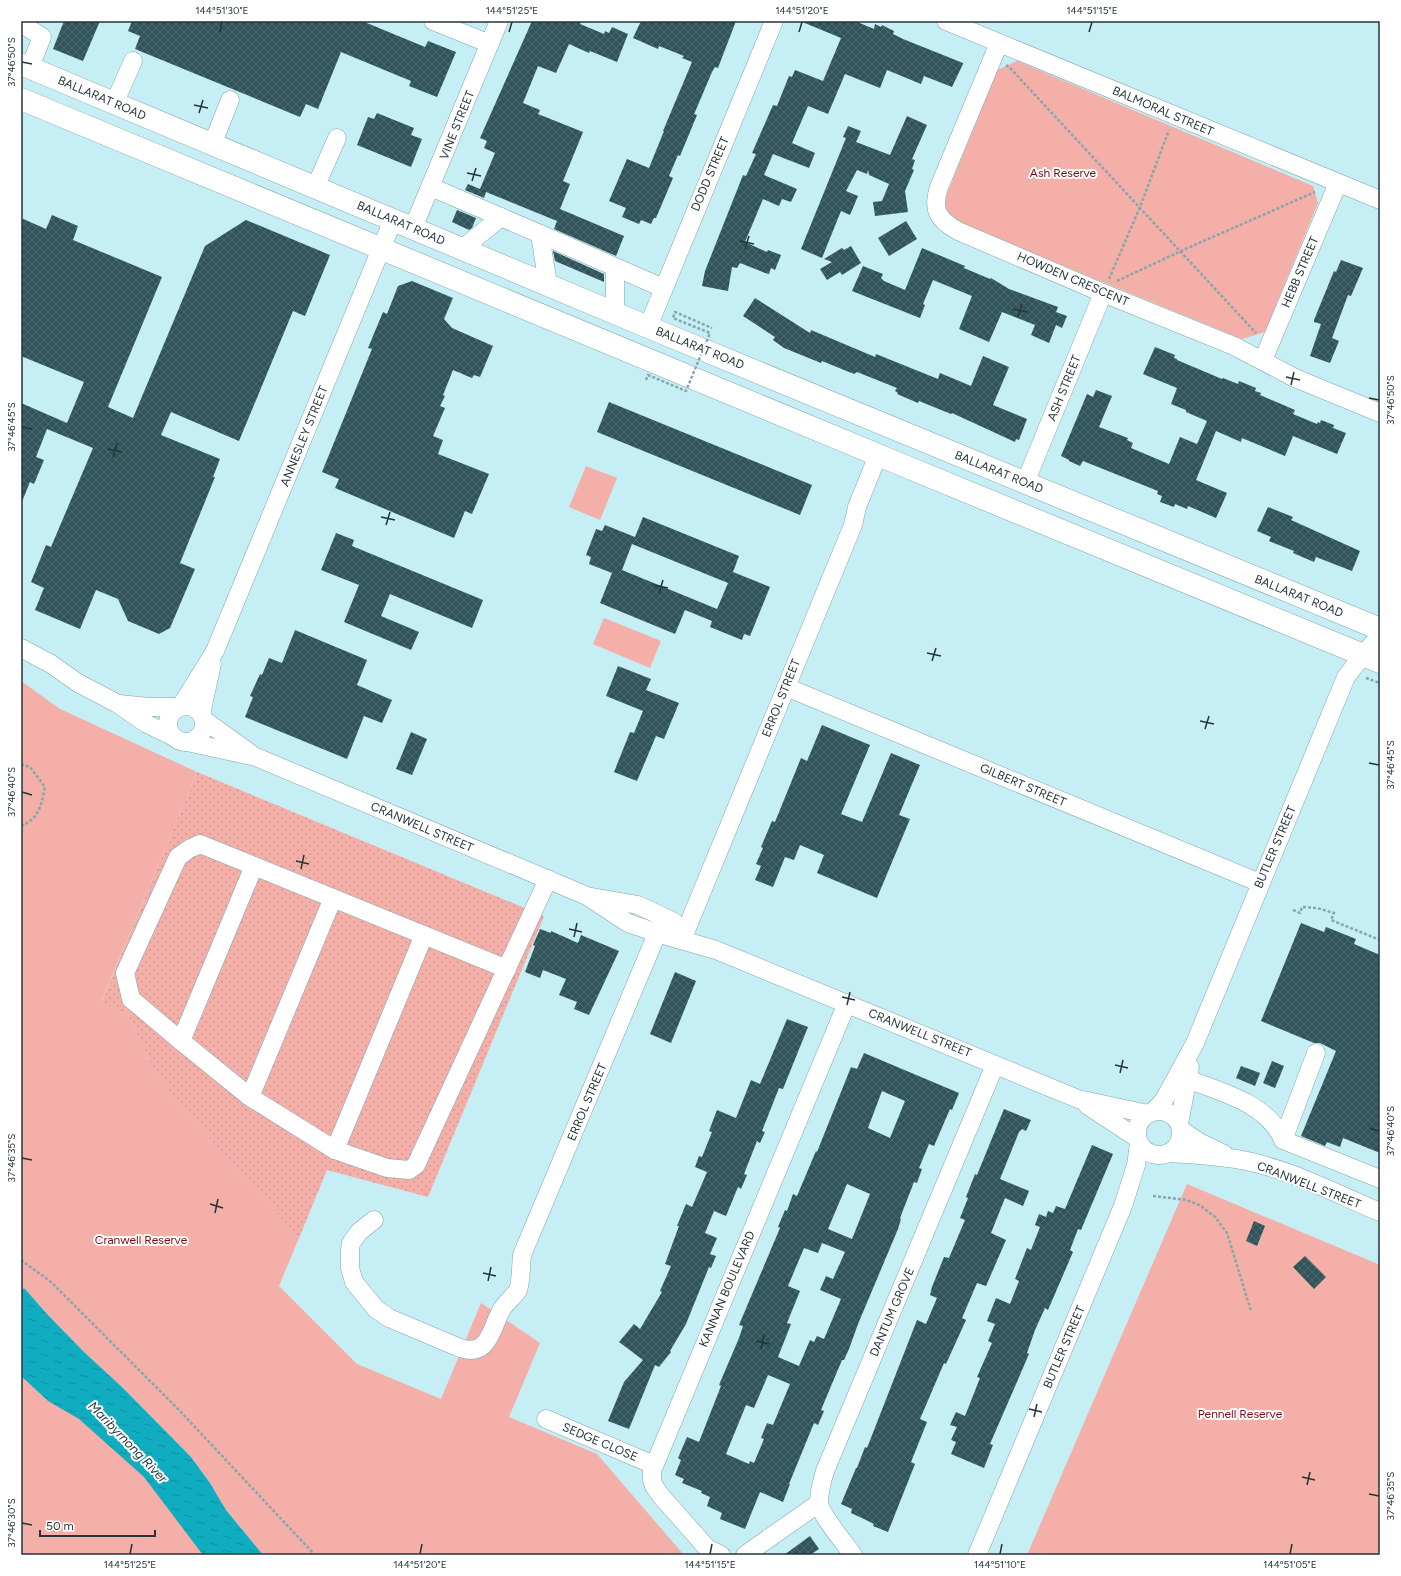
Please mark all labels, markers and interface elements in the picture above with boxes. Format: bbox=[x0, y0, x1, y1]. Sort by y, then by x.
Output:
text: 144°51'30"E bbox=[195, 4, 249, 17]
text: 144°51'25"E bbox=[486, 4, 538, 17]
text: 144°51'20"E bbox=[775, 4, 829, 17]
text: 144°51'15"E bbox=[1066, 4, 1118, 17]
text: 37°46'50"S bbox=[5, 37, 18, 87]
street label: BALLARAT ROAD bbox=[56, 73, 148, 123]
street label: BALMORAL STREET bbox=[1110, 83, 1216, 139]
street label: VINE STREET bbox=[437, 88, 477, 162]
street label: DODD STREET bbox=[688, 134, 732, 213]
park label: Ash Reserve bbox=[1030, 166, 1097, 180]
street label: BALLARAT ROAD bbox=[355, 198, 447, 248]
street label: HEBB STREET bbox=[1279, 234, 1321, 310]
street label: HOWDEN CRESCENT bbox=[1015, 249, 1131, 309]
street label: BALLARAT ROAD bbox=[654, 324, 746, 372]
street label: ASH STREET bbox=[1044, 353, 1084, 423]
text: 37°46'50"S bbox=[1384, 375, 1397, 425]
street label: ANNESLEY STREET bbox=[277, 383, 331, 488]
text: 37°46'45"S bbox=[5, 402, 18, 452]
street label: BALLARAT ROAD bbox=[953, 448, 1045, 496]
street label: BALLARAT ROAD bbox=[1253, 572, 1345, 620]
street label: ERROL STREET bbox=[759, 657, 803, 739]
text: 37°46'45"S bbox=[1384, 740, 1397, 790]
street label: GILBERT STREET bbox=[978, 761, 1069, 810]
text: 37°46'40"S bbox=[5, 767, 18, 817]
street label: CRANWELL STREET bbox=[369, 799, 476, 855]
street label: BUTLER STREET bbox=[1251, 803, 1299, 890]
street label: CRANWELL STREET bbox=[866, 1006, 974, 1060]
street label: ERROL STREET bbox=[564, 1061, 610, 1143]
text: 37°46'40"S bbox=[1384, 1106, 1397, 1156]
text: 37°46'35"S bbox=[5, 1134, 18, 1182]
street label: CRANWELL STREET bbox=[1255, 1159, 1363, 1211]
street label: KANNAN BOULEVARD bbox=[696, 1229, 758, 1349]
park label: Cranwell Reserve bbox=[95, 1233, 188, 1247]
street label: DANTUM GROVE bbox=[867, 1265, 917, 1359]
street label: BUTLER STREET bbox=[1040, 1303, 1088, 1390]
water label: Maribyrnong River bbox=[85, 1398, 171, 1486]
park label: Pennell Reserve bbox=[1198, 1407, 1283, 1421]
street label: SEDGE CLOSE bbox=[560, 1420, 640, 1464]
text: 37°46'35"S bbox=[1384, 1472, 1397, 1520]
text: 37°46'30"S bbox=[5, 1498, 18, 1548]
scale bar bbox=[40, 1512, 155, 1538]
text: 50 m bbox=[46, 1519, 74, 1533]
text: 144°51'25"E bbox=[104, 1558, 156, 1571]
text: 144°51'20"E bbox=[393, 1558, 447, 1571]
text: 144°51'15"E bbox=[684, 1558, 736, 1571]
text: 144°51'10"E bbox=[974, 1558, 1026, 1571]
text: 144°51'05"E bbox=[1263, 1558, 1317, 1571]

